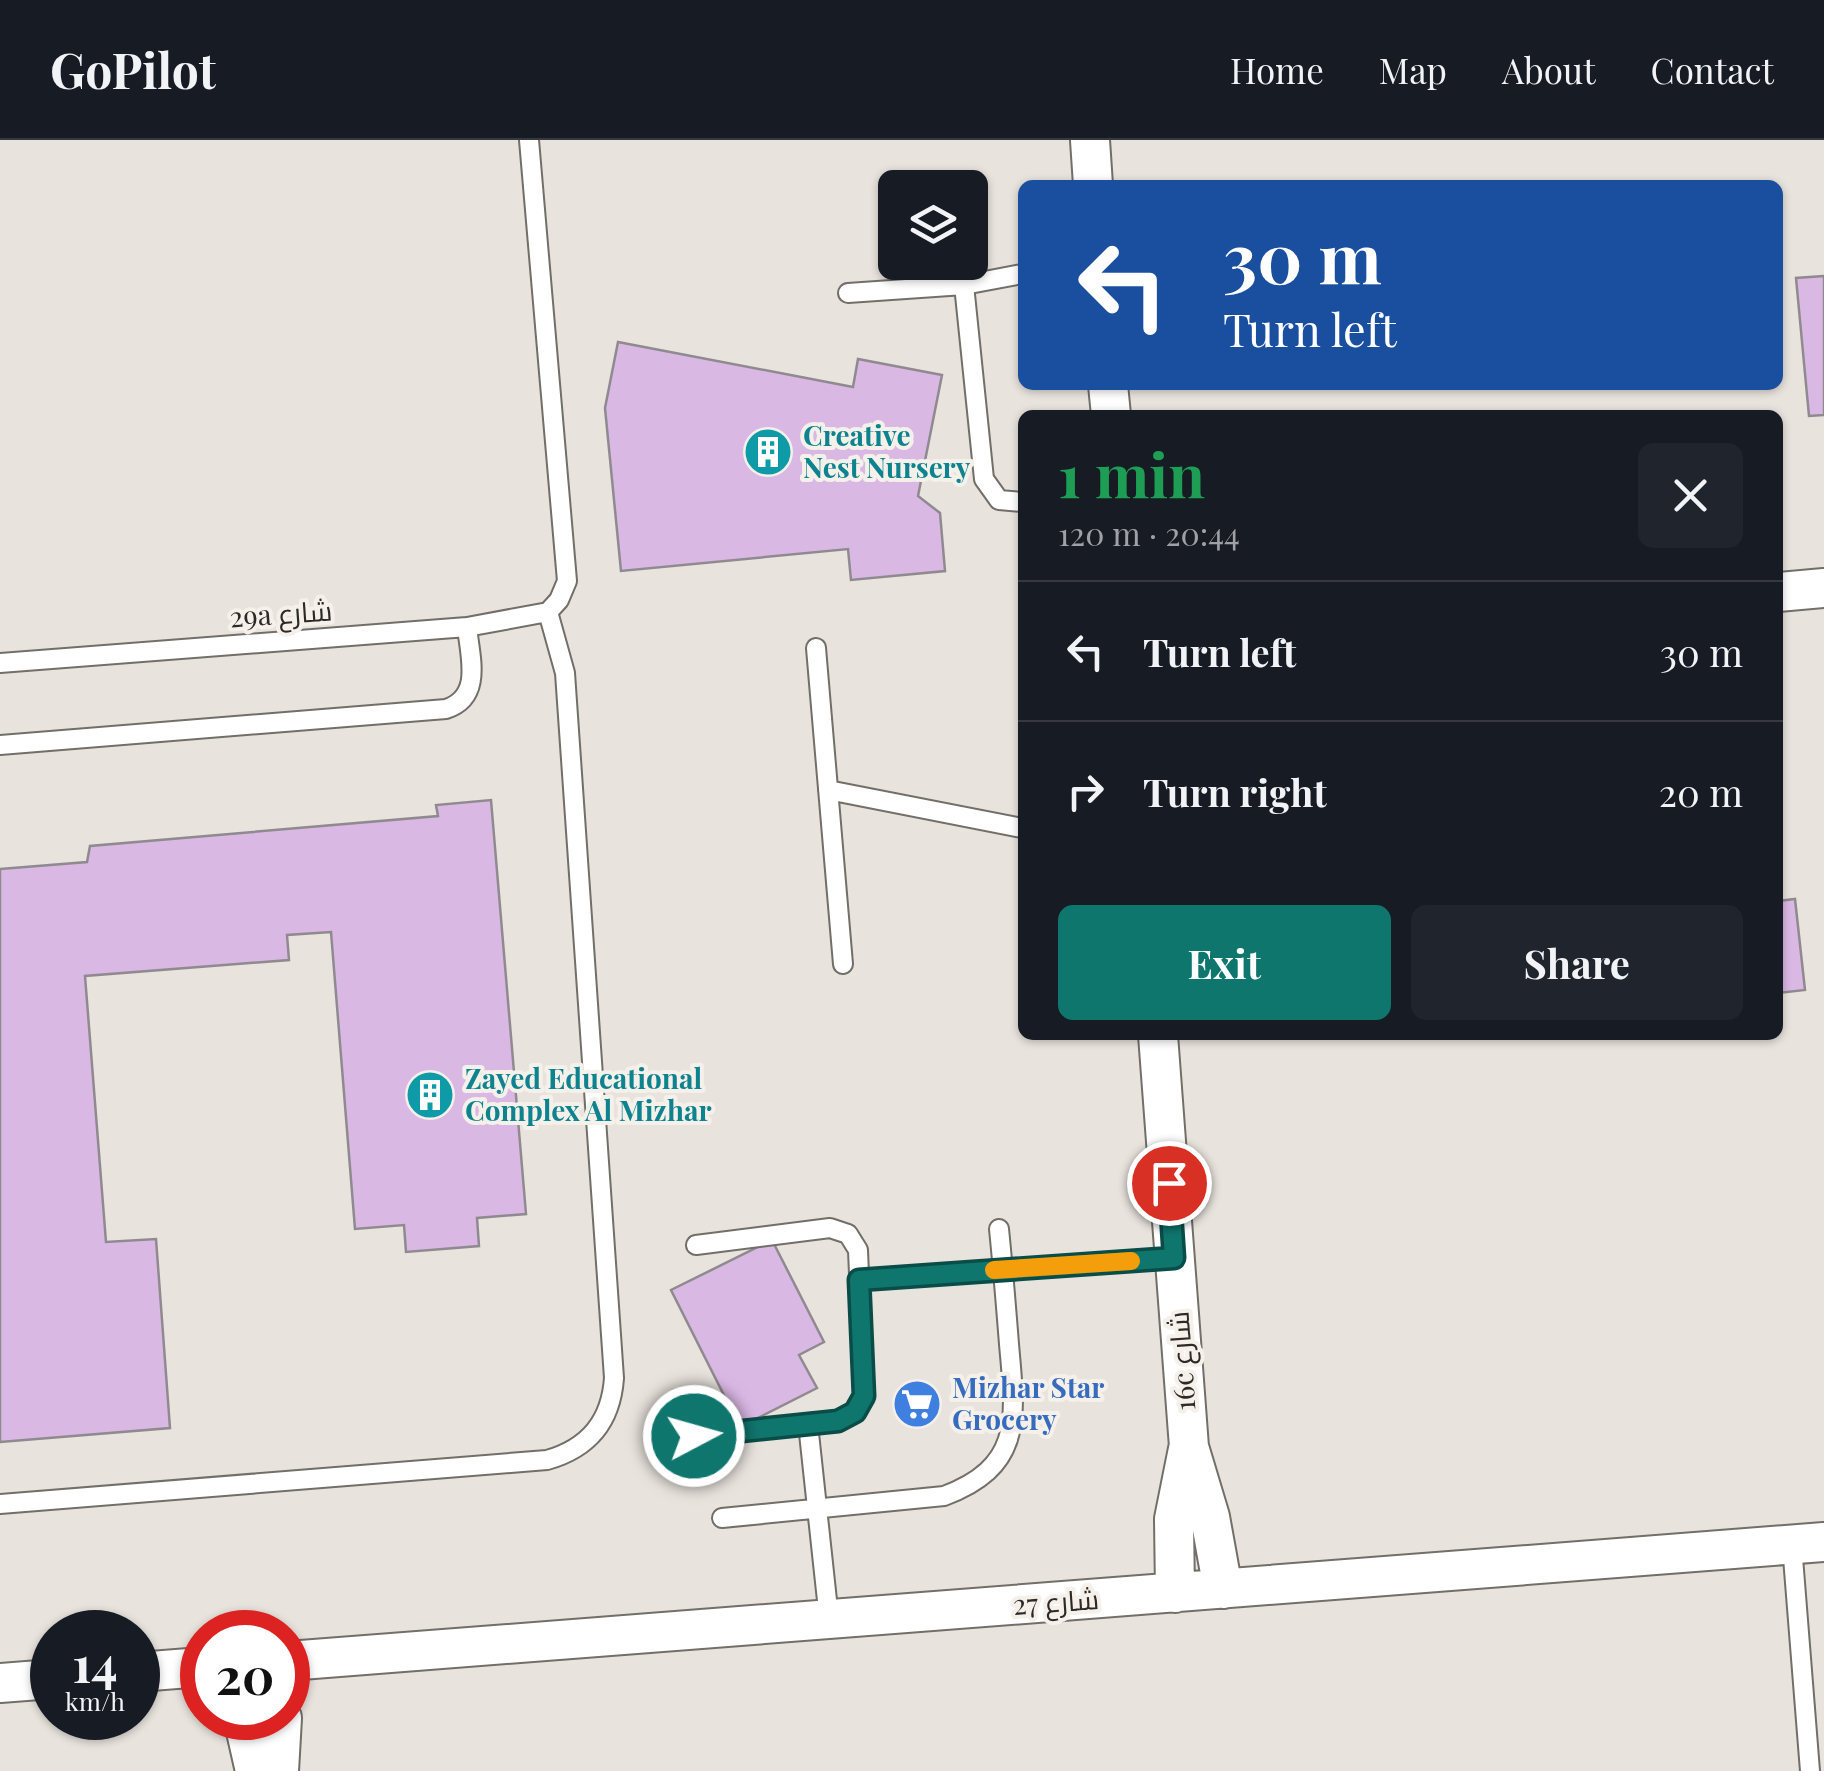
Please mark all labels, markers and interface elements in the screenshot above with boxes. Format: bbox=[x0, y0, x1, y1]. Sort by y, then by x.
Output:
text: GoPilot bbox=[50, 37, 216, 101]
text: Home bbox=[1230, 46, 1324, 93]
text: Map bbox=[1379, 46, 1447, 93]
text: About bbox=[1502, 46, 1596, 93]
text: Contact bbox=[1651, 46, 1774, 93]
map controls bbox=[878, 170, 988, 280]
button: layers bbox=[878, 170, 988, 280]
text: 30 m bbox=[1223, 208, 1382, 302]
icon: left bbox=[1058, 220, 1188, 350]
text: Turn left bbox=[1223, 298, 1397, 358]
place label: Creative Nest Nursery bbox=[803, 416, 971, 485]
building icon: Creative Nest Nursery bbox=[742, 426, 794, 478]
text: 1 min bbox=[1058, 433, 1205, 513]
button: close bbox=[1638, 443, 1743, 548]
text: 120 m · 20:44 bbox=[1058, 511, 1240, 554]
street label: 29a شارع bbox=[228, 590, 333, 637]
icon: left bbox=[1058, 624, 1113, 679]
text: Turn left bbox=[1143, 626, 1296, 677]
text: 30 m bbox=[1660, 626, 1743, 677]
icon: right bbox=[1058, 764, 1113, 819]
text: Turn right bbox=[1143, 766, 1327, 817]
text: 20 m bbox=[1659, 766, 1743, 817]
button: Exit bbox=[1058, 905, 1391, 1020]
button: Share bbox=[1411, 905, 1743, 1020]
place label: Zayed Educational Complex Al Mizhar bbox=[465, 1059, 712, 1128]
building icon: Zayed Educational Complex Al Mizhar bbox=[404, 1069, 456, 1121]
pin bbox=[1127, 1141, 1212, 1226]
icon: arrive bbox=[1142, 1156, 1197, 1211]
street label: 16c شارع bbox=[1159, 1310, 1204, 1412]
place label: Mizhar Star Grocery bbox=[952, 1368, 1104, 1437]
supermarket icon: Mizhar Star Grocery bbox=[891, 1378, 943, 1430]
position arrow bbox=[642, 1384, 746, 1488]
street label: شارع 27 bbox=[1012, 1579, 1100, 1624]
speed limit sign: 20 bbox=[180, 1610, 310, 1740]
text: 14 bbox=[72, 1629, 118, 1696]
text: km/h bbox=[65, 1684, 125, 1717]

